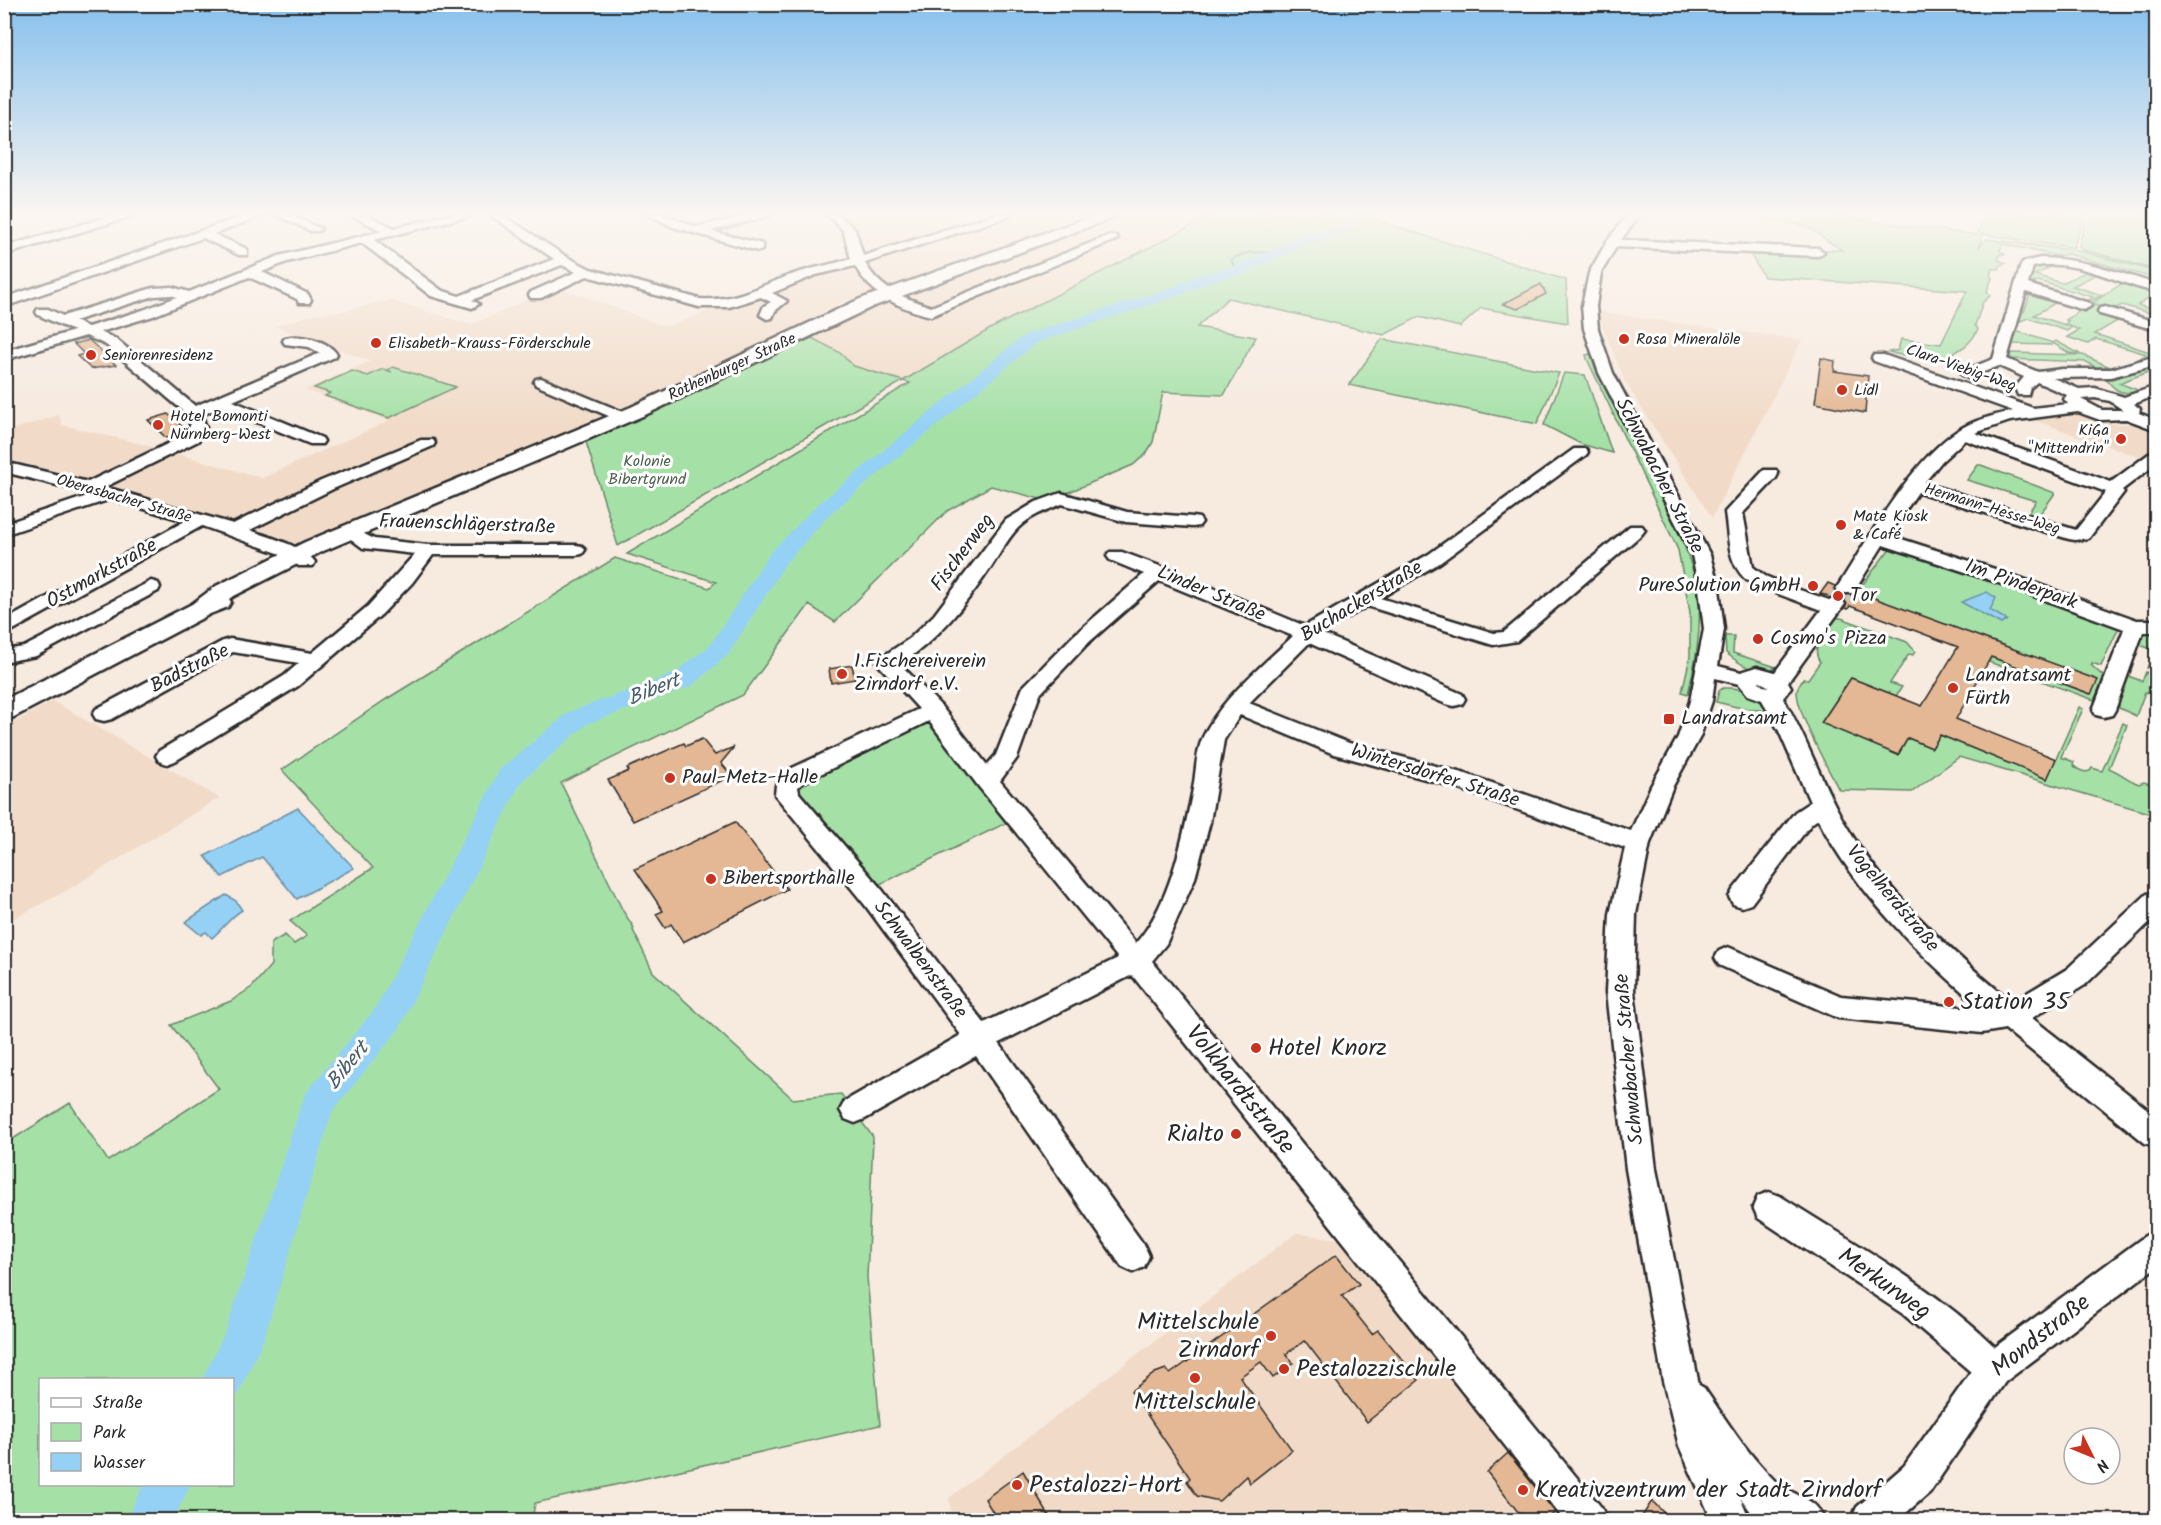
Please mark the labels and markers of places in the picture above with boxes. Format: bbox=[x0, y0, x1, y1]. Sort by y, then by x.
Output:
place label: Rosa Mineralöle bbox=[1636, 327, 1741, 352]
place label: Elisabeth-Krauss-Förderschule bbox=[388, 331, 591, 356]
marker: Rosa Mineralöle bbox=[1617, 332, 1631, 346]
marker: Elisabeth-Krauss-Förderschule bbox=[369, 336, 383, 350]
place label: Seniorenresidenz bbox=[103, 343, 213, 368]
marker: Seniorenresidenz bbox=[84, 348, 98, 362]
place label: Lidl bbox=[1854, 378, 1879, 403]
marker: Lidl bbox=[1835, 383, 1849, 397]
place label: Hotel Bomonti Nürnberg-West bbox=[170, 404, 272, 447]
marker: Hotel Bomonti Nürnberg-West bbox=[151, 418, 165, 432]
place label: KiGa "Mittendrin" bbox=[2028, 418, 2110, 461]
marker: KiGa "Mittendrin" bbox=[2114, 432, 2128, 446]
place label: Mate Kiosk & Café bbox=[1853, 504, 1928, 547]
marker: Mate Kiosk & Café bbox=[1834, 518, 1848, 532]
place label: PureSolution GmbH bbox=[1638, 570, 1801, 602]
marker: PureSolution GmbH bbox=[1806, 579, 1820, 593]
place label: Tor bbox=[1850, 580, 1878, 612]
marker: Tor bbox=[1831, 589, 1845, 603]
place label: Cosmo's Pizza bbox=[1770, 623, 1887, 655]
marker: Cosmo's Pizza bbox=[1751, 632, 1765, 646]
place label: 1.Fischereiverein Zirndorf e.V. bbox=[854, 646, 986, 701]
place label: Landratsamt Fürth bbox=[1965, 660, 2072, 715]
marker: 1.Fischereiverein Zirndorf e.V. bbox=[835, 667, 849, 681]
marker: Landratsamt Fürth bbox=[1946, 681, 1960, 695]
place label: Landratsamt bbox=[1681, 703, 1787, 735]
marker: Landratsamt bbox=[1662, 712, 1676, 726]
place label: Paul-Metz-Halle bbox=[682, 762, 818, 794]
marker: Paul-Metz-Halle bbox=[663, 771, 677, 785]
place label: Bibertsporthalle bbox=[723, 863, 855, 895]
marker: Bibertsporthalle bbox=[704, 872, 718, 886]
place label: Station 35 bbox=[1961, 983, 2071, 1022]
marker: Station 35 bbox=[1942, 995, 1956, 1009]
place label: Hotel Knorz bbox=[1268, 1029, 1387, 1068]
marker: Hotel Knorz bbox=[1249, 1041, 1263, 1055]
place label: Rialto bbox=[1167, 1115, 1224, 1154]
marker: Rialto bbox=[1229, 1127, 1243, 1141]
place label: Mittelschule Zirndorf bbox=[1137, 1303, 1262, 1370]
marker: Mittelschule Zirndorf bbox=[1264, 1329, 1278, 1343]
place label: Pestalozzischule bbox=[1296, 1350, 1456, 1389]
marker: Pestalozzischule bbox=[1277, 1362, 1291, 1376]
marker: Mittelschule bbox=[1188, 1371, 1202, 1385]
place label: Mittelschule bbox=[1134, 1383, 1256, 1422]
place label: Pestalozzi-Hort bbox=[1029, 1466, 1183, 1505]
place label: Kreativzentrum der Stadt Zirndorf bbox=[1535, 1471, 1885, 1510]
marker: Pestalozzi-Hort bbox=[1010, 1478, 1024, 1492]
marker: Kreativzentrum der Stadt Zirndorf bbox=[1516, 1483, 1530, 1497]

